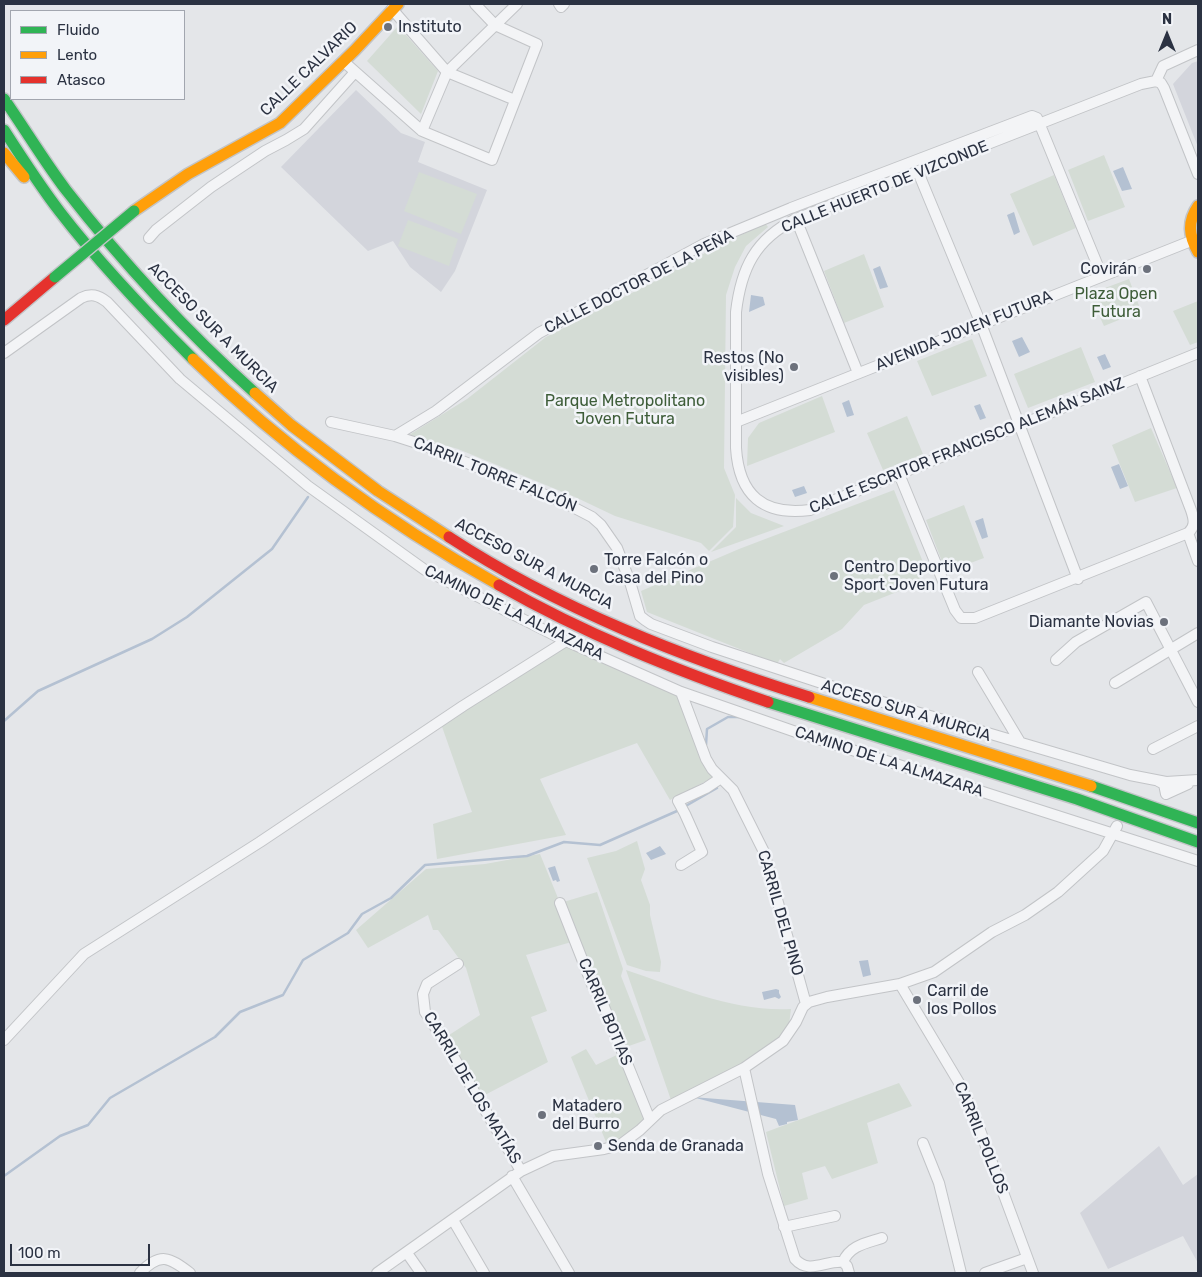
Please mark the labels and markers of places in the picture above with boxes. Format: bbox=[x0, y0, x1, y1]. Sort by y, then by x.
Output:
place label: Instituto bbox=[398, 17, 462, 37]
marker: Instituto bbox=[382, 21, 394, 33]
place label: Covirán bbox=[1080, 259, 1137, 279]
marker: Covirán bbox=[1141, 263, 1153, 275]
place label: Restos (No visibles) bbox=[703, 348, 784, 386]
marker: Restos (No visibles) bbox=[788, 361, 800, 373]
place label: Torre Falcón o Casa del Pino bbox=[604, 550, 708, 588]
place label: Centro Deportivo Sport Joven Futura bbox=[844, 557, 989, 595]
marker: Torre Falcón o Casa del Pino bbox=[588, 563, 600, 575]
marker: Centro Deportivo Sport Joven Futura bbox=[828, 570, 840, 582]
place label: Diamante Novias bbox=[1029, 612, 1154, 632]
marker: Diamante Novias bbox=[1158, 616, 1170, 628]
place label: Carril de los Pollos bbox=[927, 981, 997, 1019]
marker: Carril de los Pollos bbox=[911, 994, 923, 1006]
place label: Matadero del Burro bbox=[552, 1096, 622, 1134]
marker: Matadero del Burro bbox=[536, 1109, 548, 1121]
place label: Senda de Granada bbox=[608, 1136, 744, 1156]
marker: Senda de Granada bbox=[592, 1140, 604, 1152]

